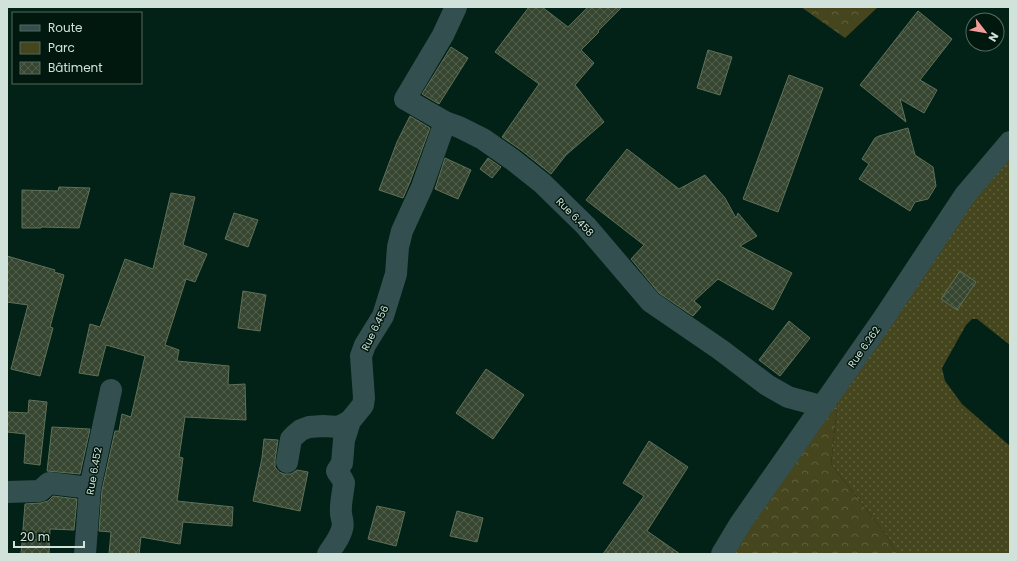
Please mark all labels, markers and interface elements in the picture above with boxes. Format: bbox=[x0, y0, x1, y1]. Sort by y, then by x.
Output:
legend bbox=[12, 12, 142, 84]
north arrow bbox=[965, 12, 1005, 52]
text: Route bbox=[48, 19, 82, 36]
text: N bbox=[985, 29, 1003, 45]
text: Parc bbox=[48, 39, 75, 56]
text: Bâtiment bbox=[48, 59, 103, 76]
street label: Rue 6.458 bbox=[553, 194, 597, 240]
street label: Rue 6.456 bbox=[358, 303, 392, 353]
street label: Rue 6.262 bbox=[844, 323, 884, 371]
street label: Rue 6.452 bbox=[82, 446, 106, 496]
scale bar bbox=[14, 523, 84, 549]
text: 20 m bbox=[20, 528, 50, 545]

